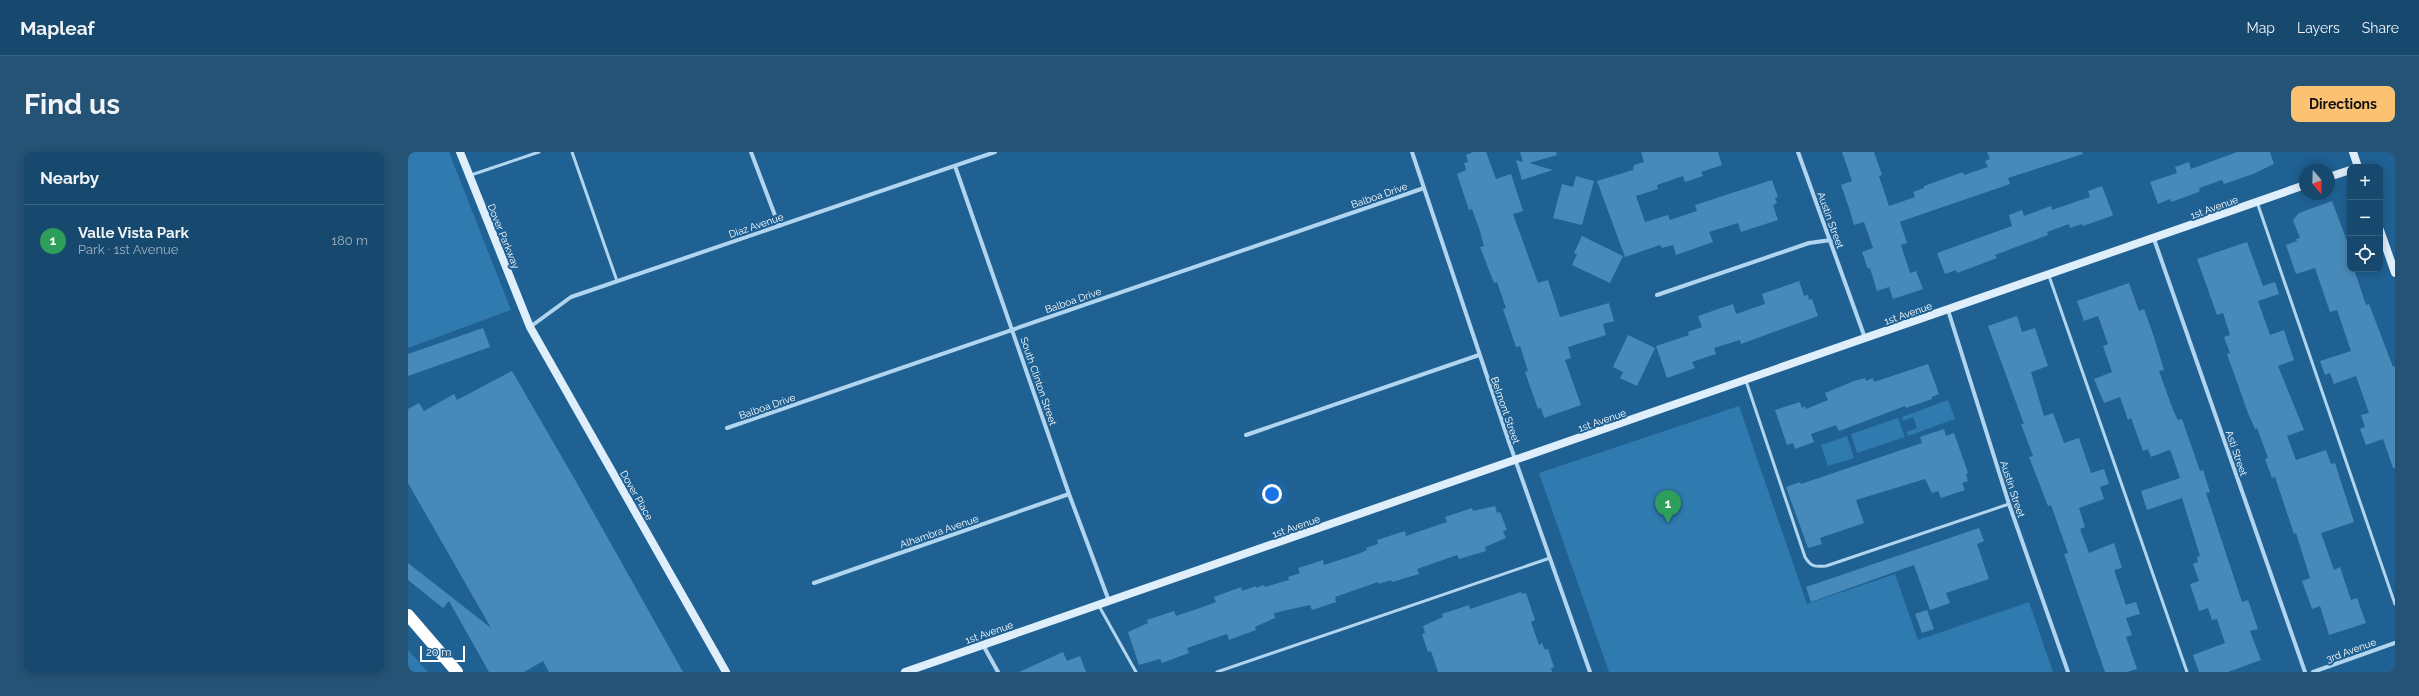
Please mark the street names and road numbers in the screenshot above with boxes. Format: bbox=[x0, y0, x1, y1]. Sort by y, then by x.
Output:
street label: Balboa Drive bbox=[1350, 181, 1409, 210]
street label: Austin Street bbox=[1815, 191, 1846, 250]
street label: 1st Avenue bbox=[2189, 194, 2240, 221]
street label: Dover Parkway bbox=[486, 202, 522, 271]
street label: Diaz Avenue bbox=[727, 211, 785, 240]
street label: Balboa Drive bbox=[1044, 286, 1103, 315]
street label: 1st Avenue bbox=[1883, 300, 1934, 327]
street label: South Clinton Street bbox=[1018, 336, 1059, 427]
street label: Belmont Street bbox=[1489, 375, 1522, 446]
street label: Balboa Drive bbox=[738, 392, 797, 421]
street label: 1st Avenue bbox=[1577, 407, 1628, 434]
street label: Asti Street bbox=[2224, 429, 2250, 478]
street label: Austin Street bbox=[1998, 459, 2027, 520]
street label: Dover Place bbox=[618, 468, 655, 522]
street label: Alhambra Avenue bbox=[898, 513, 980, 550]
street label: 1st Avenue bbox=[1271, 513, 1322, 540]
street label: 1st Avenue bbox=[964, 619, 1015, 646]
street label: 3rd Avenue bbox=[2325, 636, 2378, 665]

